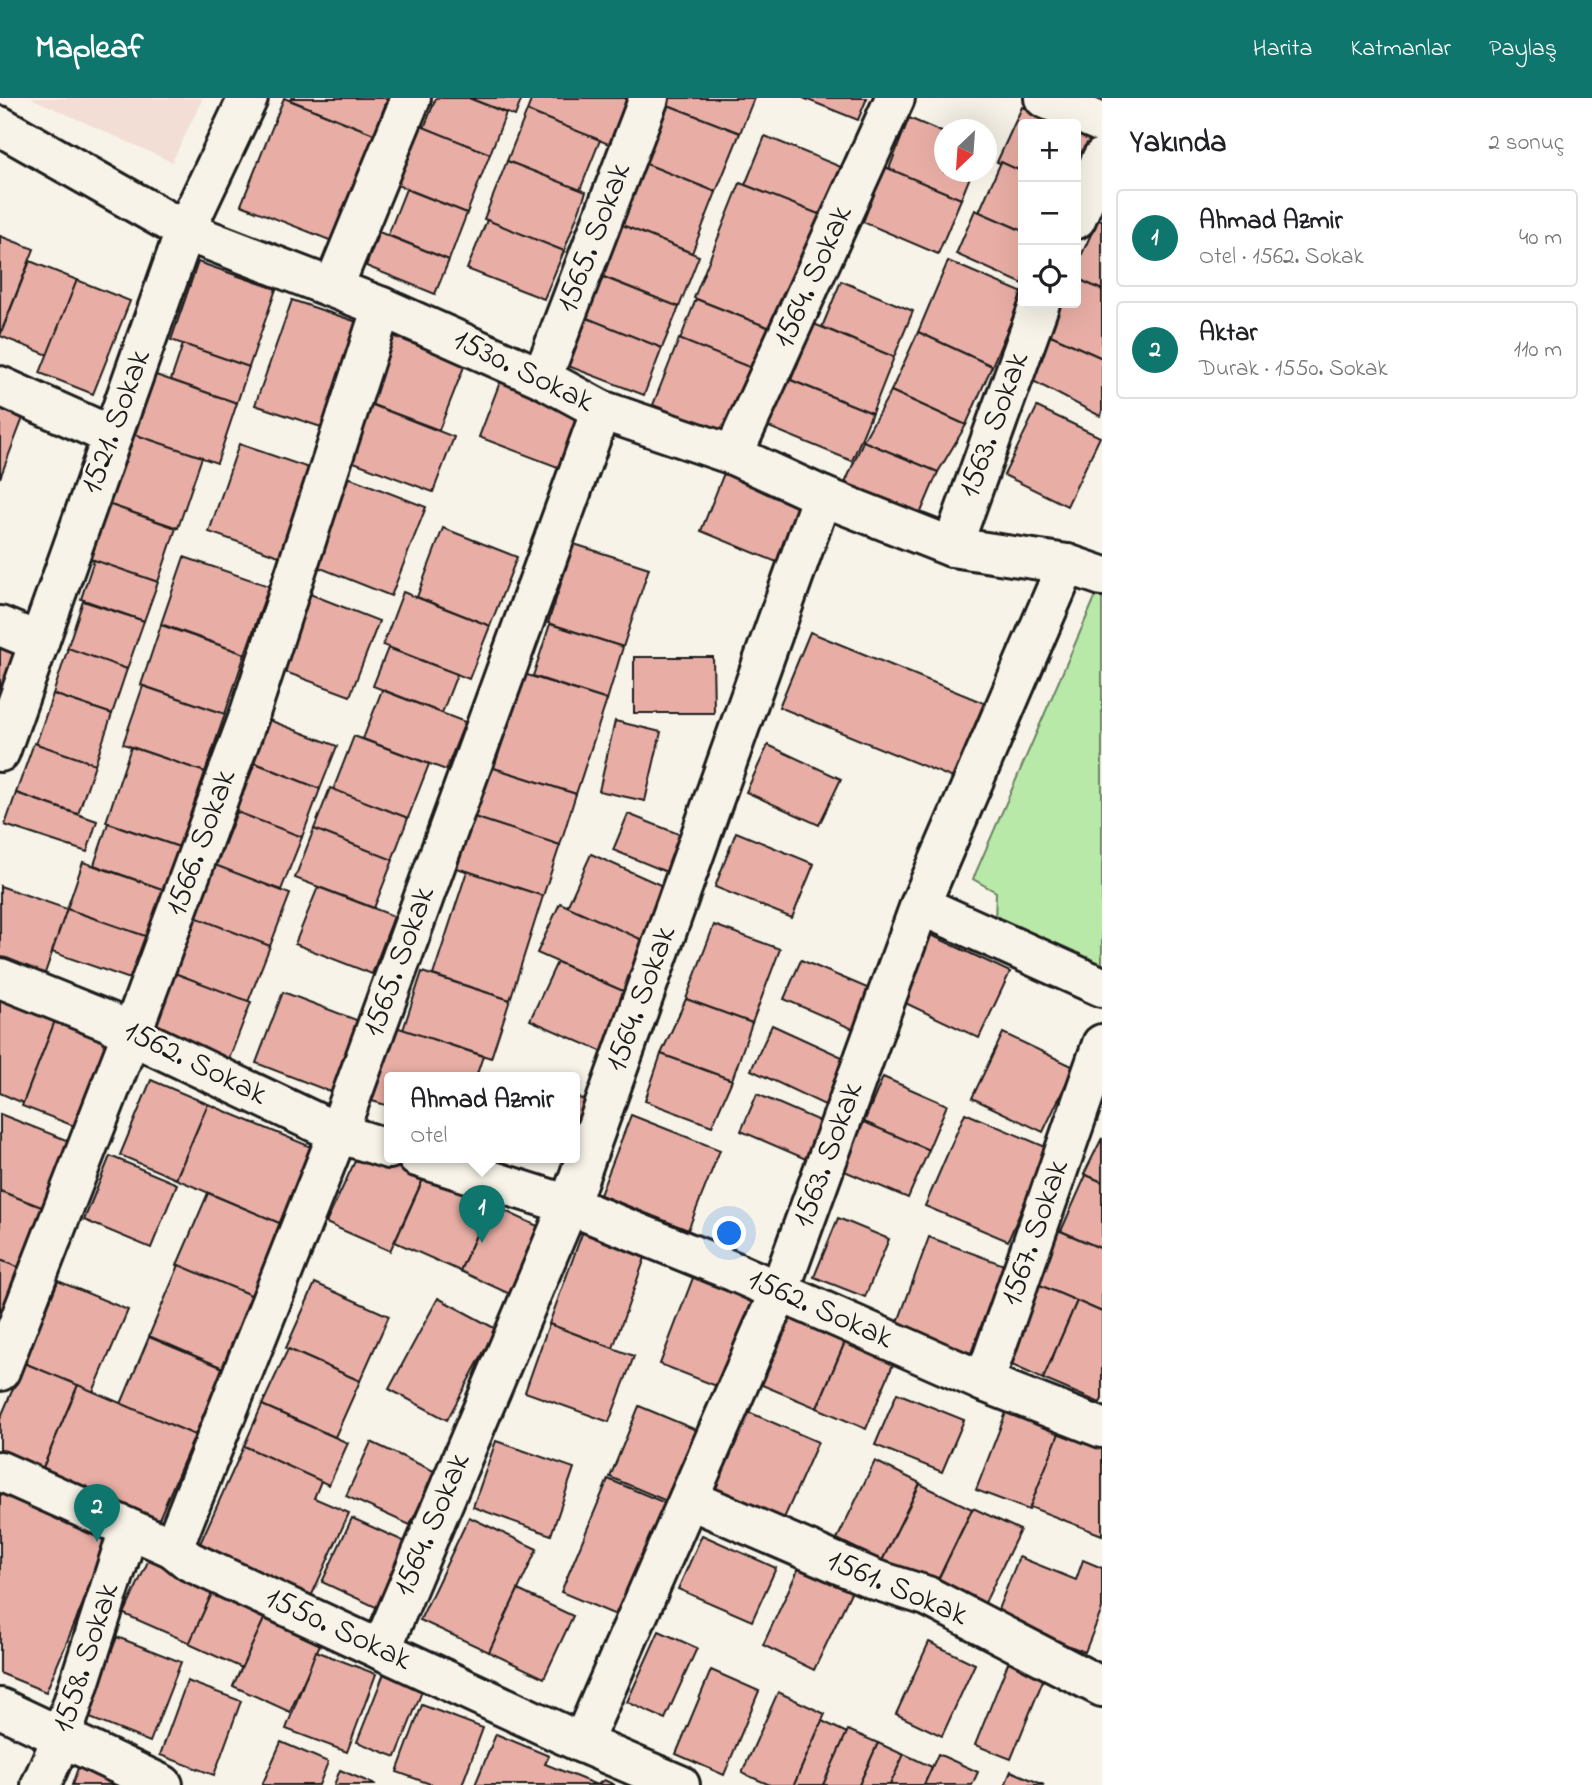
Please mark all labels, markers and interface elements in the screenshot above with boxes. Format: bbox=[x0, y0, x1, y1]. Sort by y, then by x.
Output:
text: Mapleaf bbox=[35, 25, 143, 73]
text: Harita bbox=[1253, 32, 1313, 67]
text: Katmanlar bbox=[1351, 32, 1451, 67]
text: Paylaş bbox=[1489, 32, 1557, 67]
north arrow bbox=[934, 119, 997, 182]
map controls bbox=[1018, 119, 1081, 308]
button: + bbox=[1018, 119, 1081, 182]
text: Yakında bbox=[1130, 122, 1226, 166]
text: 2 sonuç bbox=[1489, 127, 1564, 160]
street label: 1565. Sokak bbox=[545, 155, 645, 320]
button: − bbox=[1018, 182, 1081, 245]
street label: 1564. Sokak bbox=[762, 197, 867, 356]
text: Ahmad Azmir bbox=[1199, 203, 1343, 241]
text: 1 bbox=[1151, 222, 1159, 255]
text: 40 m bbox=[1519, 222, 1562, 255]
text: Otel · 1562. Sokak bbox=[1199, 241, 1363, 274]
button: locate bbox=[1018, 245, 1081, 308]
text: Aktar bbox=[1199, 315, 1257, 353]
street label: 1530. Sokak bbox=[445, 318, 602, 427]
text: 2 bbox=[1149, 334, 1161, 367]
text: 110 m bbox=[1514, 334, 1562, 367]
street label: 1521. Sokak bbox=[69, 342, 165, 501]
street label: 1563. Sokak bbox=[947, 345, 1043, 504]
text: Durak · 1550. Sokak bbox=[1199, 353, 1388, 386]
street label: 1566. Sokak bbox=[154, 762, 251, 923]
street label: 1565. Sokak bbox=[351, 879, 449, 1044]
street label: 1564. Sokak bbox=[594, 919, 690, 1078]
street label: 1562. Sokak bbox=[115, 1009, 276, 1119]
popup bbox=[384, 1072, 580, 1163]
street label: 1563. Sokak bbox=[781, 1075, 877, 1234]
text: Ahmad Azmir bbox=[410, 1082, 554, 1120]
text: Otel bbox=[410, 1120, 447, 1153]
street label: 1567. Sokak bbox=[989, 1153, 1083, 1312]
pin: 1 bbox=[459, 1185, 505, 1243]
your location bbox=[712, 1216, 746, 1250]
street label: 1562. Sokak bbox=[740, 1257, 901, 1363]
street label: 1564. Sokak bbox=[382, 1445, 485, 1604]
pin: 2 bbox=[74, 1484, 120, 1542]
street label: 1561. Sokak bbox=[819, 1538, 976, 1640]
street label: 1558. Sokak bbox=[41, 1576, 134, 1739]
street label: 1550. Sokak bbox=[257, 1576, 420, 1685]

